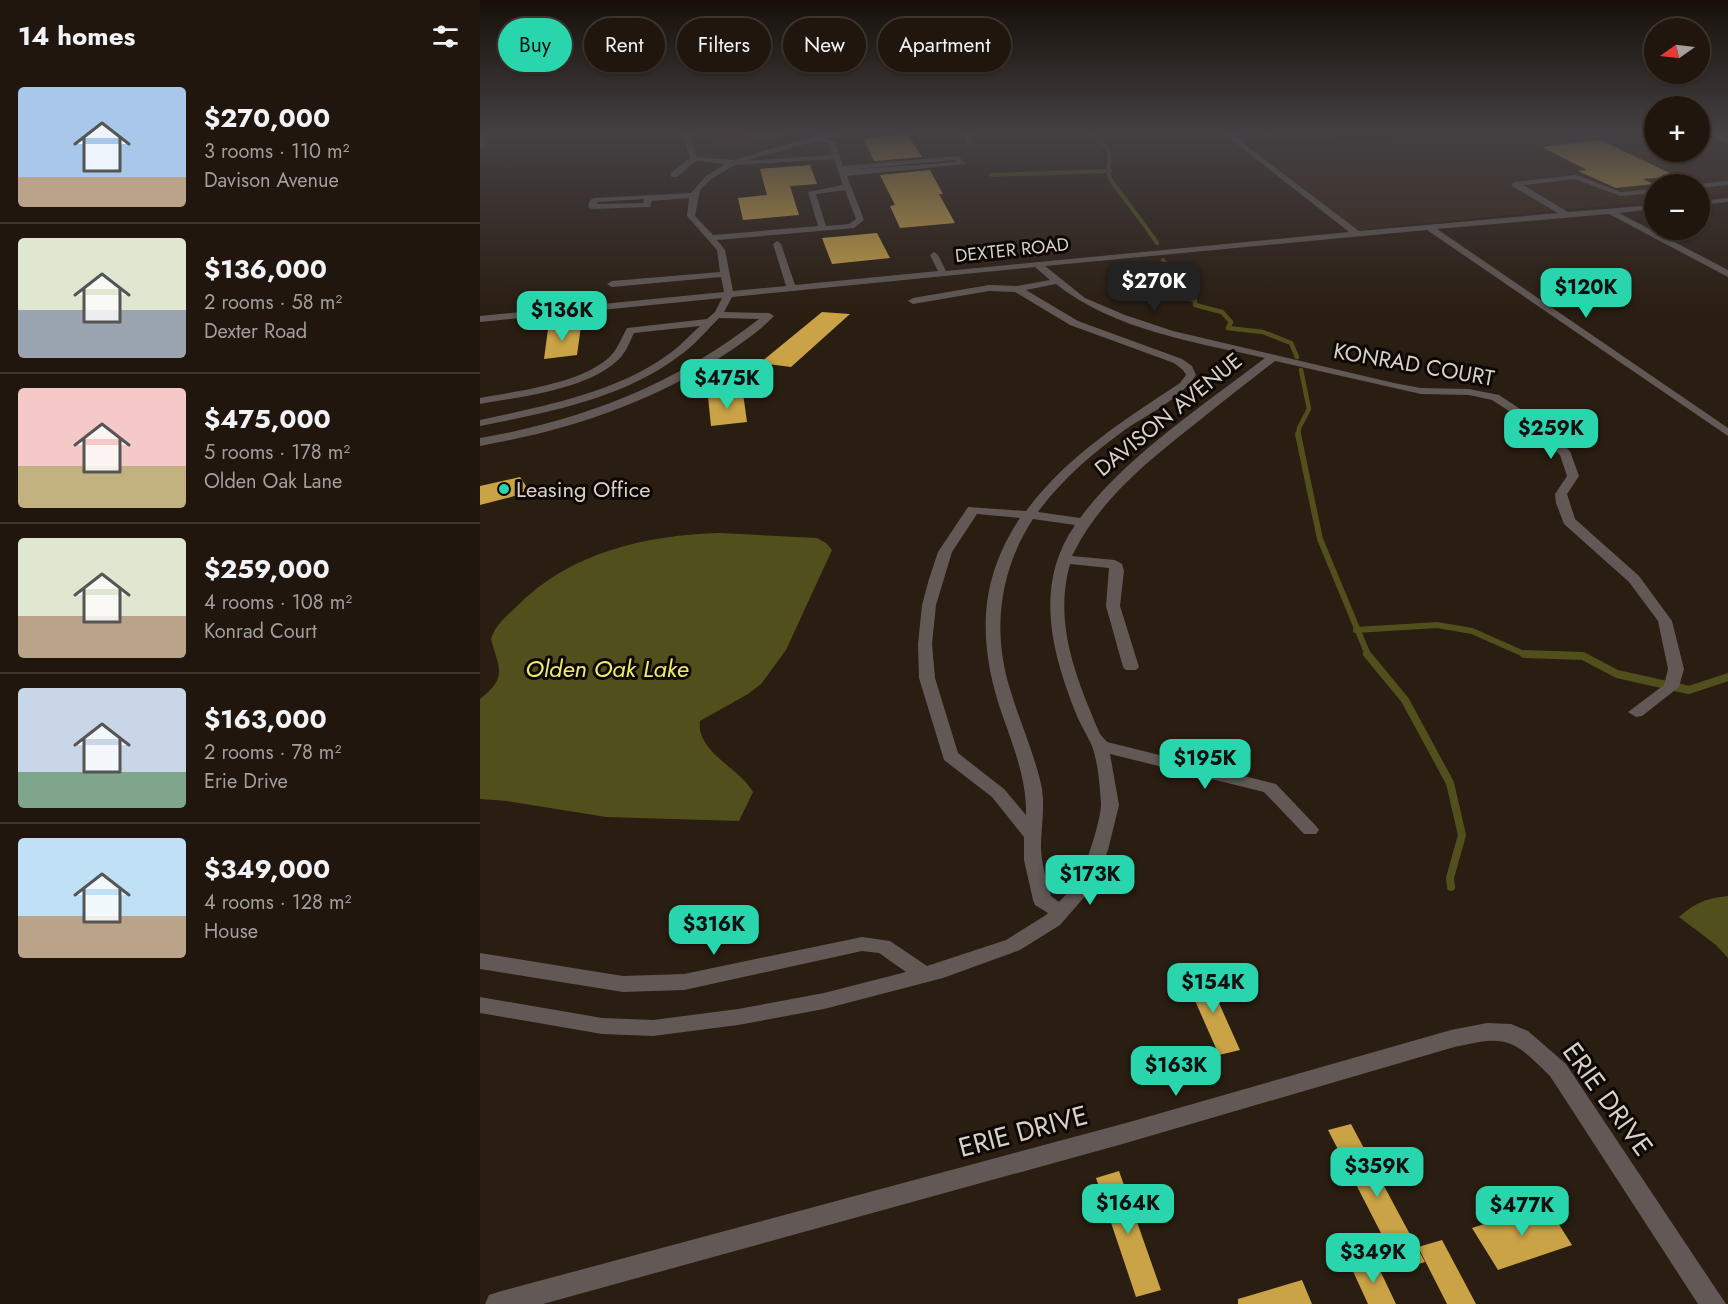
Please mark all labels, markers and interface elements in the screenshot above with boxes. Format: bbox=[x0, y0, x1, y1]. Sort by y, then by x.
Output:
text: 14 homes bbox=[18, 17, 135, 55]
chip: Buy bbox=[498, 18, 572, 72]
chip: Rent bbox=[584, 18, 665, 72]
chip: Filters bbox=[677, 18, 771, 72]
chip: New bbox=[783, 18, 866, 72]
chip: Apartment bbox=[878, 18, 1011, 72]
north arrow bbox=[1644, 18, 1710, 84]
map controls bbox=[1644, 18, 1710, 240]
icon: filters bbox=[429, 20, 462, 53]
button: + bbox=[1644, 96, 1710, 162]
text: $270,000 bbox=[204, 99, 330, 137]
icon: home bbox=[66, 111, 138, 183]
text: 3 rooms · 110 m² bbox=[204, 137, 350, 166]
text: Davison Avenue bbox=[204, 166, 339, 195]
button: − bbox=[1644, 174, 1710, 240]
street label: DEXTER ROAD bbox=[954, 231, 1070, 269]
text: $136,000 bbox=[204, 250, 327, 288]
icon: home bbox=[66, 262, 138, 334]
pin: $270K bbox=[1112, 262, 1196, 313]
text: $270K bbox=[1122, 267, 1186, 296]
pin: $120K bbox=[1544, 268, 1628, 319]
text: $120K bbox=[1555, 273, 1617, 302]
text: 2 rooms · 58 m² bbox=[204, 288, 342, 317]
pin: $136K bbox=[520, 291, 604, 342]
text: $136K bbox=[531, 296, 593, 325]
text: Dexter Road bbox=[204, 317, 307, 346]
street label: KONRAD COURT bbox=[1331, 334, 1498, 394]
street label: DAVISON AVENUE bbox=[1087, 344, 1249, 484]
pin: $475K bbox=[685, 359, 769, 410]
text: $475K bbox=[694, 364, 760, 393]
text: $475,000 bbox=[204, 400, 331, 438]
pin: $259K bbox=[1509, 409, 1593, 460]
icon: home bbox=[66, 412, 138, 484]
text: $259K bbox=[1518, 414, 1584, 443]
text: 5 rooms · 178 m² bbox=[204, 438, 350, 467]
text: Olden Oak Lane bbox=[204, 467, 342, 496]
place label: Leasing Office bbox=[516, 473, 651, 505]
marker: Leasing Office bbox=[497, 482, 511, 496]
text: $259,000 bbox=[204, 550, 330, 588]
icon: home bbox=[66, 562, 138, 634]
text: 4 rooms · 108 m² bbox=[204, 588, 352, 617]
text: Konrad Court bbox=[204, 617, 317, 646]
water label: Olden Oak Lake bbox=[525, 651, 689, 686]
text: $163,000 bbox=[204, 700, 327, 738]
icon: home bbox=[66, 712, 138, 784]
text: 2 rooms · 78 m² bbox=[204, 738, 341, 767]
pin: $195K bbox=[1163, 739, 1247, 790]
text: $195K bbox=[1174, 744, 1236, 773]
text: Erie Drive bbox=[204, 767, 288, 796]
text: $349,000 bbox=[204, 850, 330, 888]
pin: $173K bbox=[1048, 855, 1132, 906]
text: $173K bbox=[1059, 860, 1121, 889]
icon: home bbox=[66, 862, 138, 934]
text: 4 rooms · 128 m² bbox=[204, 888, 352, 917]
pin: $316K bbox=[672, 905, 756, 956]
text: $316K bbox=[683, 910, 745, 939]
text: House bbox=[204, 917, 258, 946]
pin: $154K bbox=[1171, 963, 1255, 1014]
text: $154K bbox=[1181, 968, 1245, 997]
street label: ERIE DRIVE bbox=[1553, 1034, 1663, 1164]
pin: $163K bbox=[1134, 1046, 1218, 1097]
text: $163K bbox=[1145, 1051, 1207, 1080]
street label: ERIE DRIVE bbox=[954, 1095, 1092, 1167]
pin: $359K bbox=[1335, 1147, 1419, 1198]
text: $359K bbox=[1344, 1152, 1410, 1181]
pin: $164K bbox=[1086, 1184, 1170, 1235]
pin: $477K bbox=[1480, 1186, 1564, 1237]
text: $164K bbox=[1096, 1189, 1160, 1218]
text: $477K bbox=[1490, 1191, 1554, 1220]
pin: $349K bbox=[1331, 1233, 1415, 1284]
text: $349K bbox=[1340, 1238, 1406, 1267]

